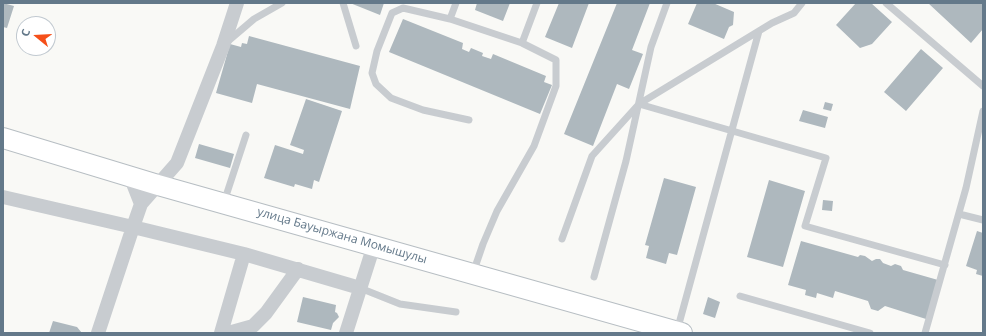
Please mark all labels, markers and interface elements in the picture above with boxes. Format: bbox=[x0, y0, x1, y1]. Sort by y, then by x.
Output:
north arrow bbox=[16, 16, 56, 56]
text: С bbox=[17, 27, 33, 38]
street label: улица Бауыржана Момышулы bbox=[255, 205, 429, 267]

